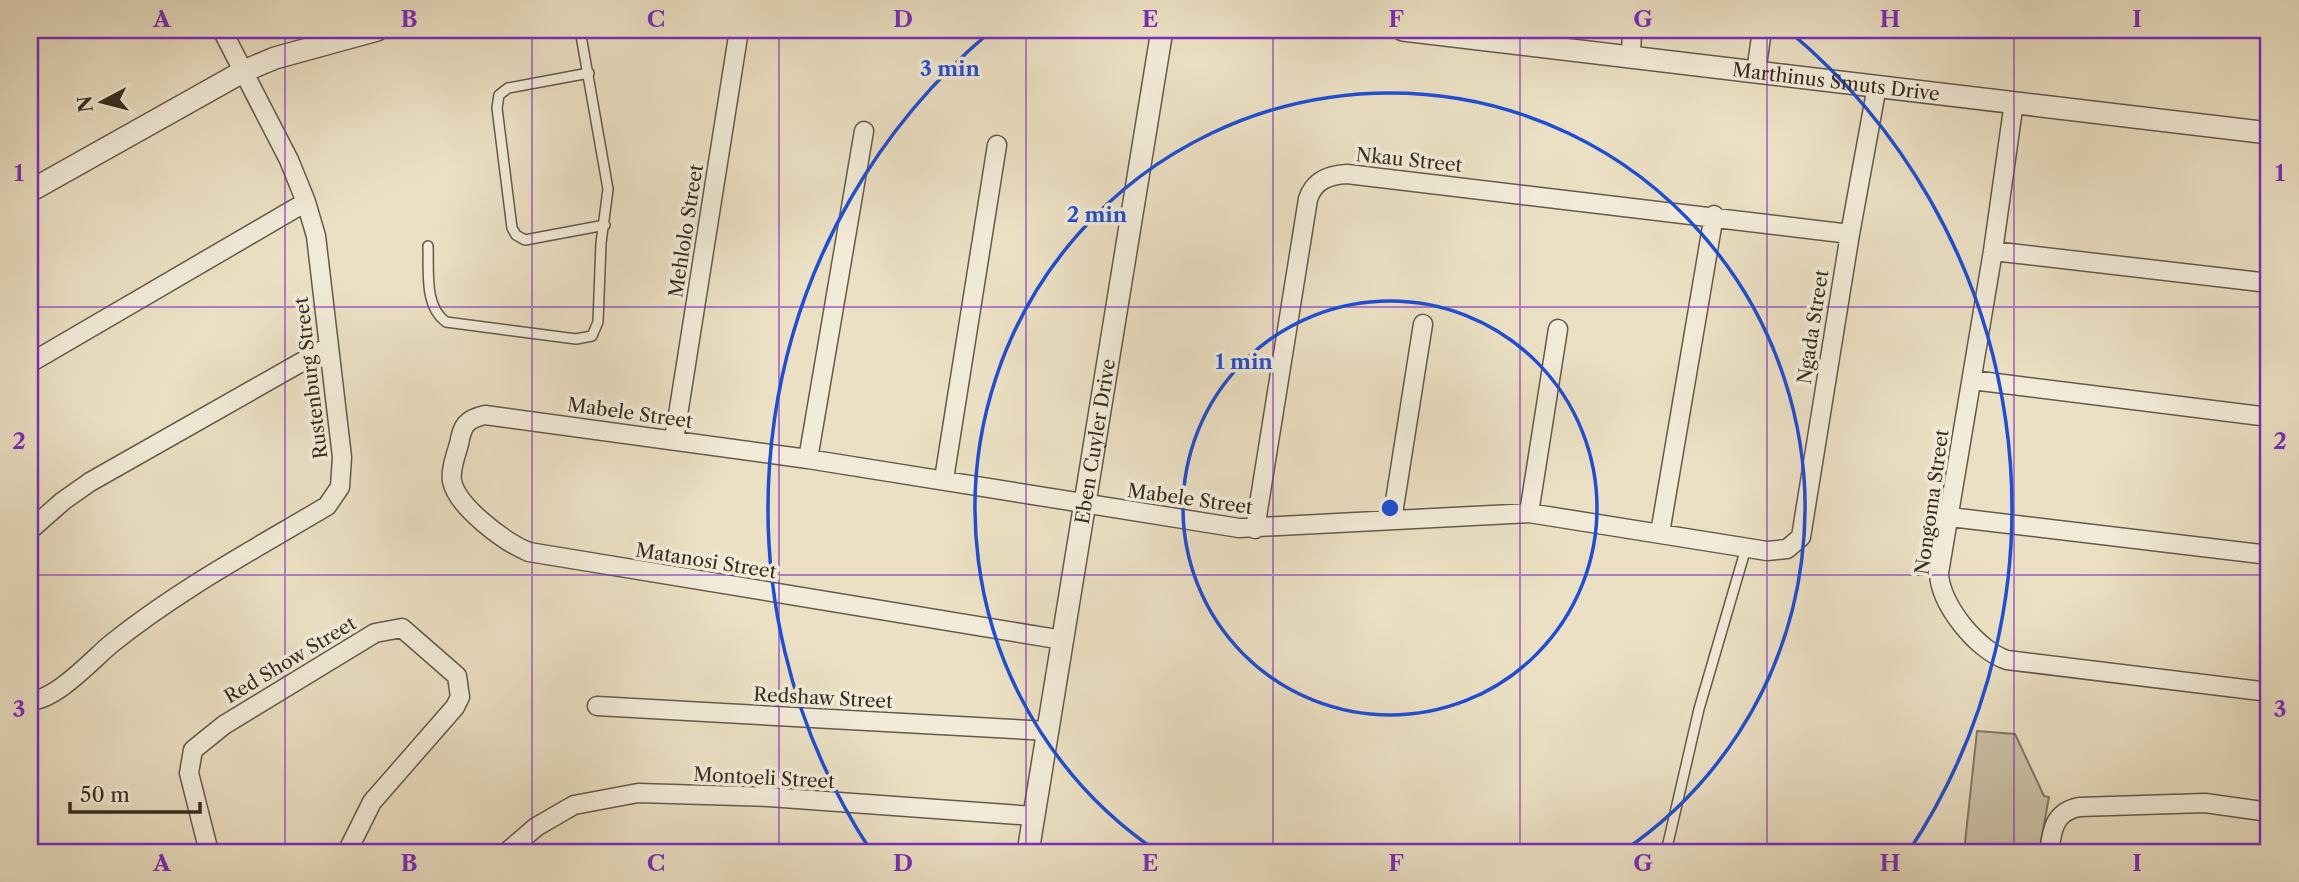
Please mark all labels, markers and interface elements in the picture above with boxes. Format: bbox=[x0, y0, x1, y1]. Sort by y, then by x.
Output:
text: A bbox=[152, 5, 172, 33]
text: B bbox=[400, 5, 418, 33]
text: C bbox=[647, 5, 665, 33]
text: D bbox=[893, 5, 913, 33]
text: E bbox=[1142, 5, 1158, 33]
text: F bbox=[1388, 5, 1404, 33]
text: G bbox=[1633, 5, 1653, 33]
text: H bbox=[1880, 5, 1901, 33]
text: I bbox=[2132, 5, 2142, 33]
text: 3 min bbox=[920, 56, 981, 81]
street label: Marthinus Smuts Drive bbox=[1731, 58, 1941, 105]
north arrow bbox=[66, 66, 136, 136]
text: N bbox=[73, 94, 98, 114]
street label: Nkau Street bbox=[1355, 143, 1464, 177]
text: 1 bbox=[14, 159, 25, 187]
text: 1 bbox=[2275, 159, 2286, 187]
street label: Mehlolo Street bbox=[664, 162, 708, 299]
text: 2 min bbox=[1067, 202, 1128, 227]
street label: Ngada Street bbox=[1793, 268, 1833, 386]
street label: Rustenburg Street bbox=[290, 295, 332, 460]
text: 1 min bbox=[1215, 349, 1273, 374]
street label: Eben Cuyler Drive bbox=[1070, 357, 1120, 526]
street label: Mabele Street bbox=[566, 393, 694, 433]
text: 2 bbox=[12, 427, 26, 455]
street label: Nongoma Street bbox=[1910, 427, 1954, 576]
text: 2 bbox=[2273, 427, 2287, 455]
street label: Mabele Street bbox=[1126, 479, 1254, 519]
centre of rings bbox=[1378, 496, 1402, 520]
street label: Matanosi Street bbox=[634, 539, 778, 584]
street label: Red Show Street bbox=[220, 612, 360, 708]
street label: Redshaw Street bbox=[753, 683, 894, 713]
text: 3 bbox=[13, 695, 26, 723]
text: 3 bbox=[2274, 695, 2287, 723]
street label: Montoeli Street bbox=[693, 763, 836, 793]
scale bar bbox=[70, 770, 200, 814]
text: 50 m bbox=[80, 782, 130, 807]
text: A bbox=[152, 849, 172, 877]
text: B bbox=[400, 849, 418, 877]
text: C bbox=[647, 849, 665, 877]
text: D bbox=[893, 849, 913, 877]
text: E bbox=[1142, 849, 1158, 877]
text: F bbox=[1388, 849, 1404, 877]
text: G bbox=[1633, 849, 1653, 877]
text: H bbox=[1880, 849, 1901, 877]
text: I bbox=[2132, 849, 2142, 877]

